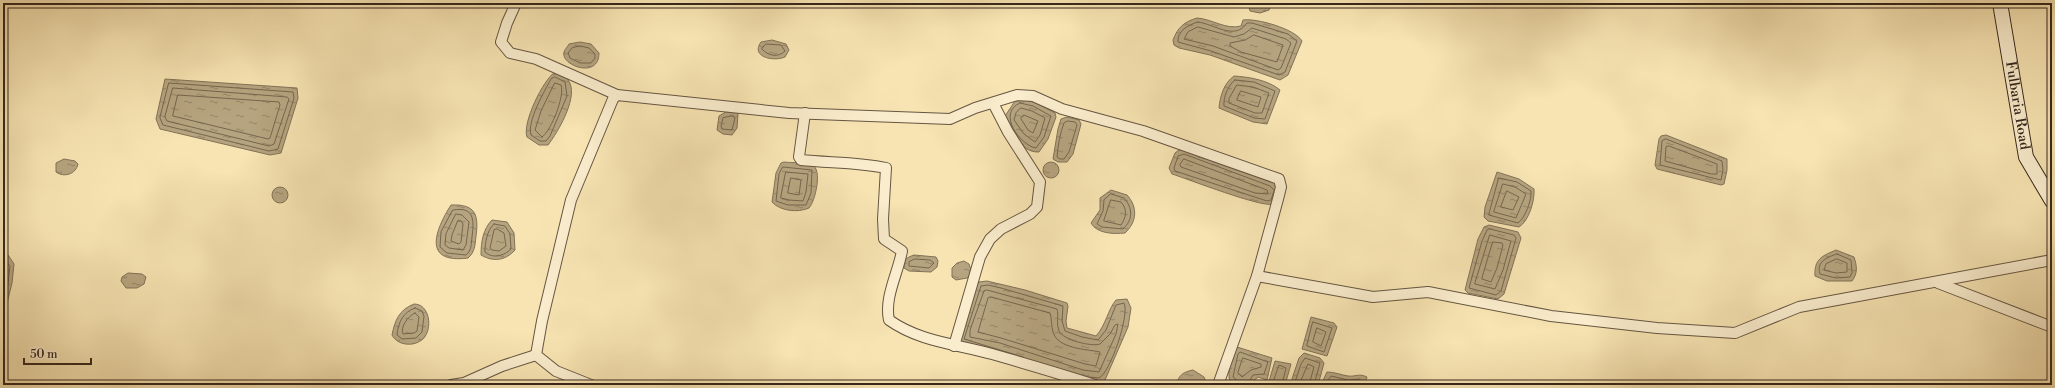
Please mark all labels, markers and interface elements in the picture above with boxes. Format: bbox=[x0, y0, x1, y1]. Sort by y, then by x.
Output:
street label: Fulbaria Road bbox=[2001, 60, 2034, 151]
scale bar bbox=[24, 340, 91, 366]
text: 50 m bbox=[30, 347, 58, 362]

